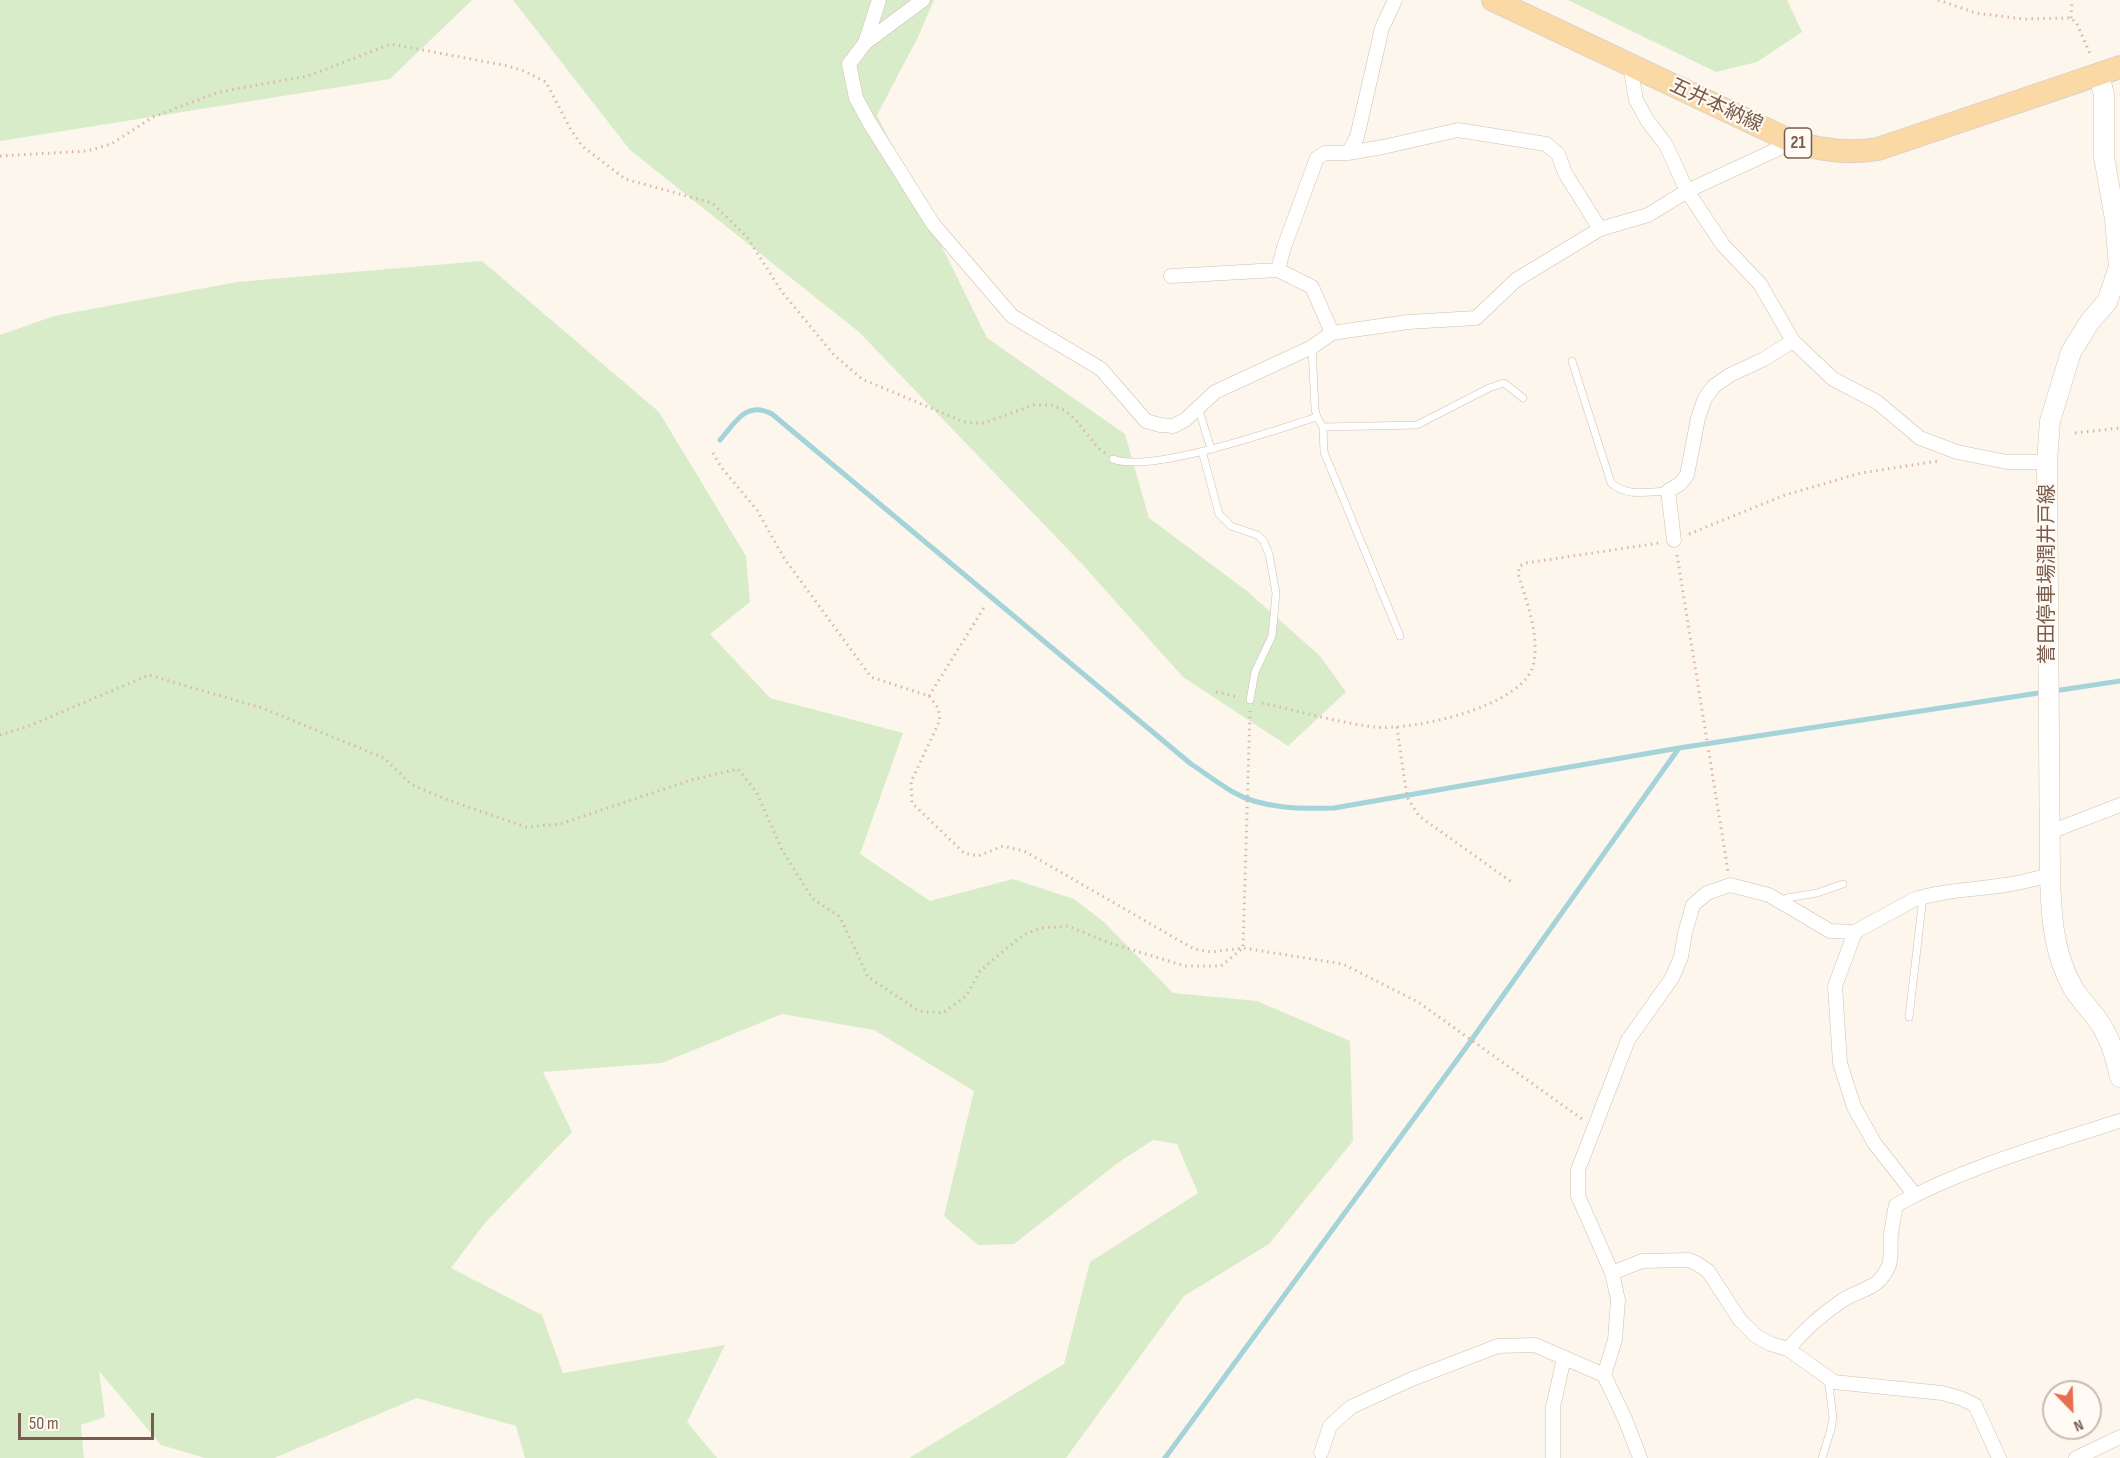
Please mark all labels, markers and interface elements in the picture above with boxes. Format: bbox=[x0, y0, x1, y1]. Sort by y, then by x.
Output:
street label: 五井本納線 bbox=[1666, 74, 1766, 138]
road number: 21 bbox=[1784, 128, 1812, 158]
street label: 誉田停車場潤井戸線 bbox=[2036, 484, 2060, 664]
north arrow bbox=[2042, 1380, 2102, 1440]
scale bar bbox=[21, 1401, 158, 1439]
text: 50 m bbox=[29, 1413, 59, 1434]
text: N bbox=[2071, 1415, 2086, 1436]

